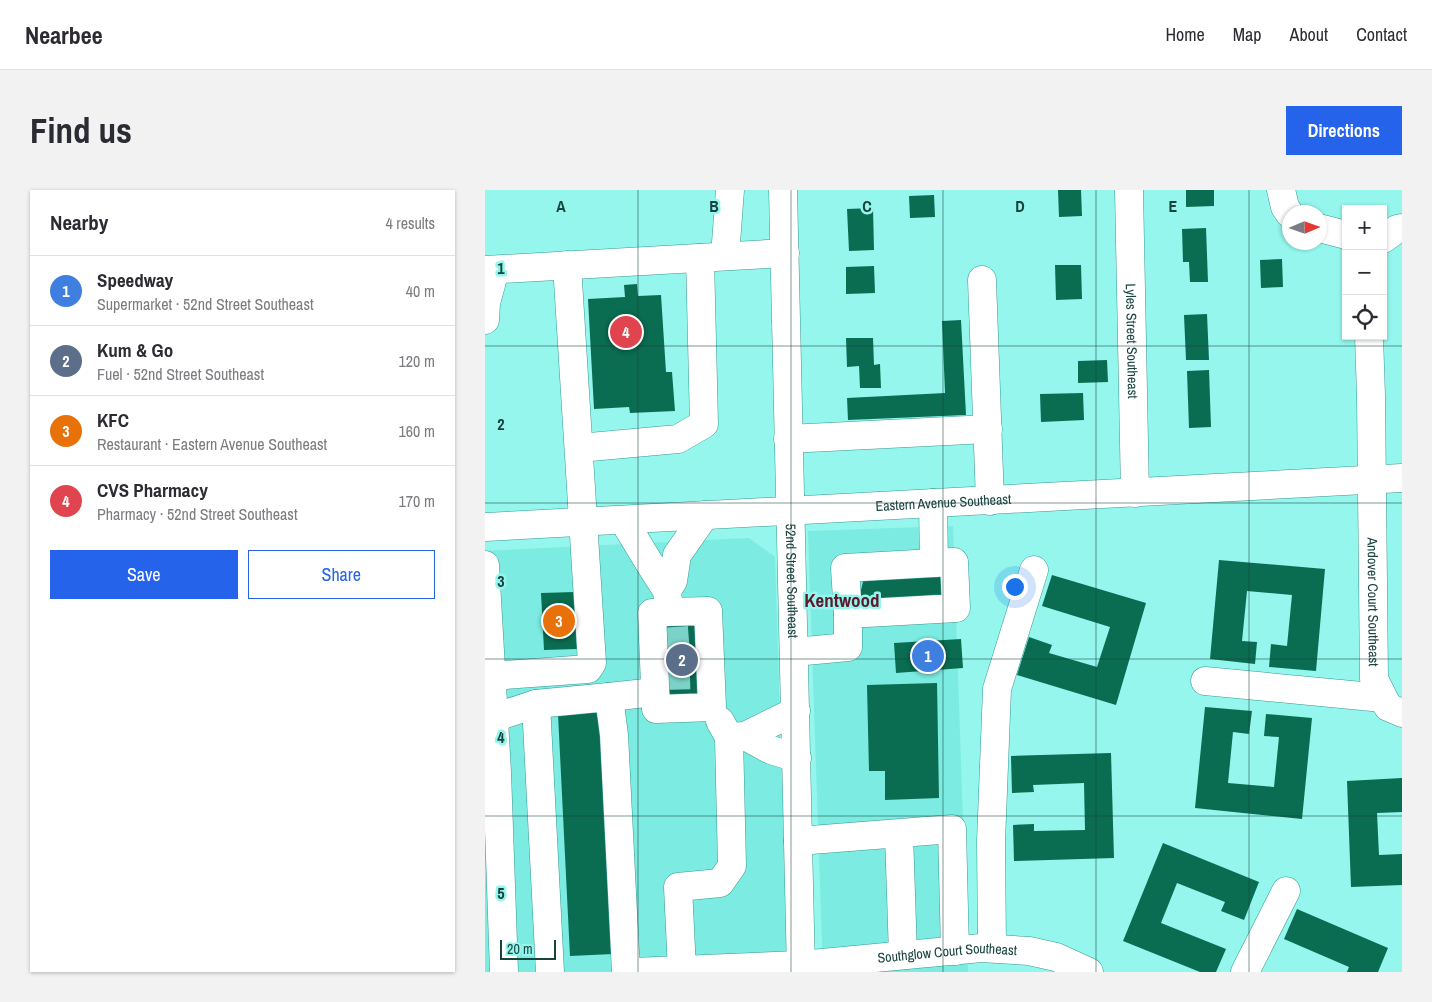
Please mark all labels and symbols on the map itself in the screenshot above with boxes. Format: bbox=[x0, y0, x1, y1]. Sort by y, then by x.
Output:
text: A bbox=[556, 195, 566, 217]
text: B bbox=[709, 195, 719, 217]
text: C bbox=[862, 195, 872, 217]
text: D bbox=[1015, 195, 1025, 217]
text: E bbox=[1169, 195, 1178, 217]
north arrow bbox=[1282, 205, 1327, 250]
text: 1 bbox=[497, 257, 505, 279]
street label: Lyles Street Southeast bbox=[1122, 283, 1142, 399]
pin: 4 bbox=[610, 313, 642, 351]
text: 2 bbox=[497, 413, 505, 435]
street label: Eastern Avenue Southeast bbox=[875, 490, 1012, 515]
street label: 52nd Street Southeast bbox=[782, 523, 802, 638]
street label: Andover Court Southeast bbox=[1363, 536, 1383, 667]
text: 3 bbox=[497, 570, 505, 592]
your location bbox=[1002, 574, 1028, 600]
district label: Kentwood bbox=[804, 587, 880, 613]
pin: 3 bbox=[543, 602, 575, 640]
pin: 1 bbox=[912, 637, 944, 675]
pin: 2 bbox=[666, 641, 698, 679]
text: 4 bbox=[497, 726, 505, 748]
text: 5 bbox=[497, 882, 505, 904]
scale bar bbox=[500, 937, 556, 960]
street label: Southglow Court Southeast bbox=[877, 939, 1018, 967]

